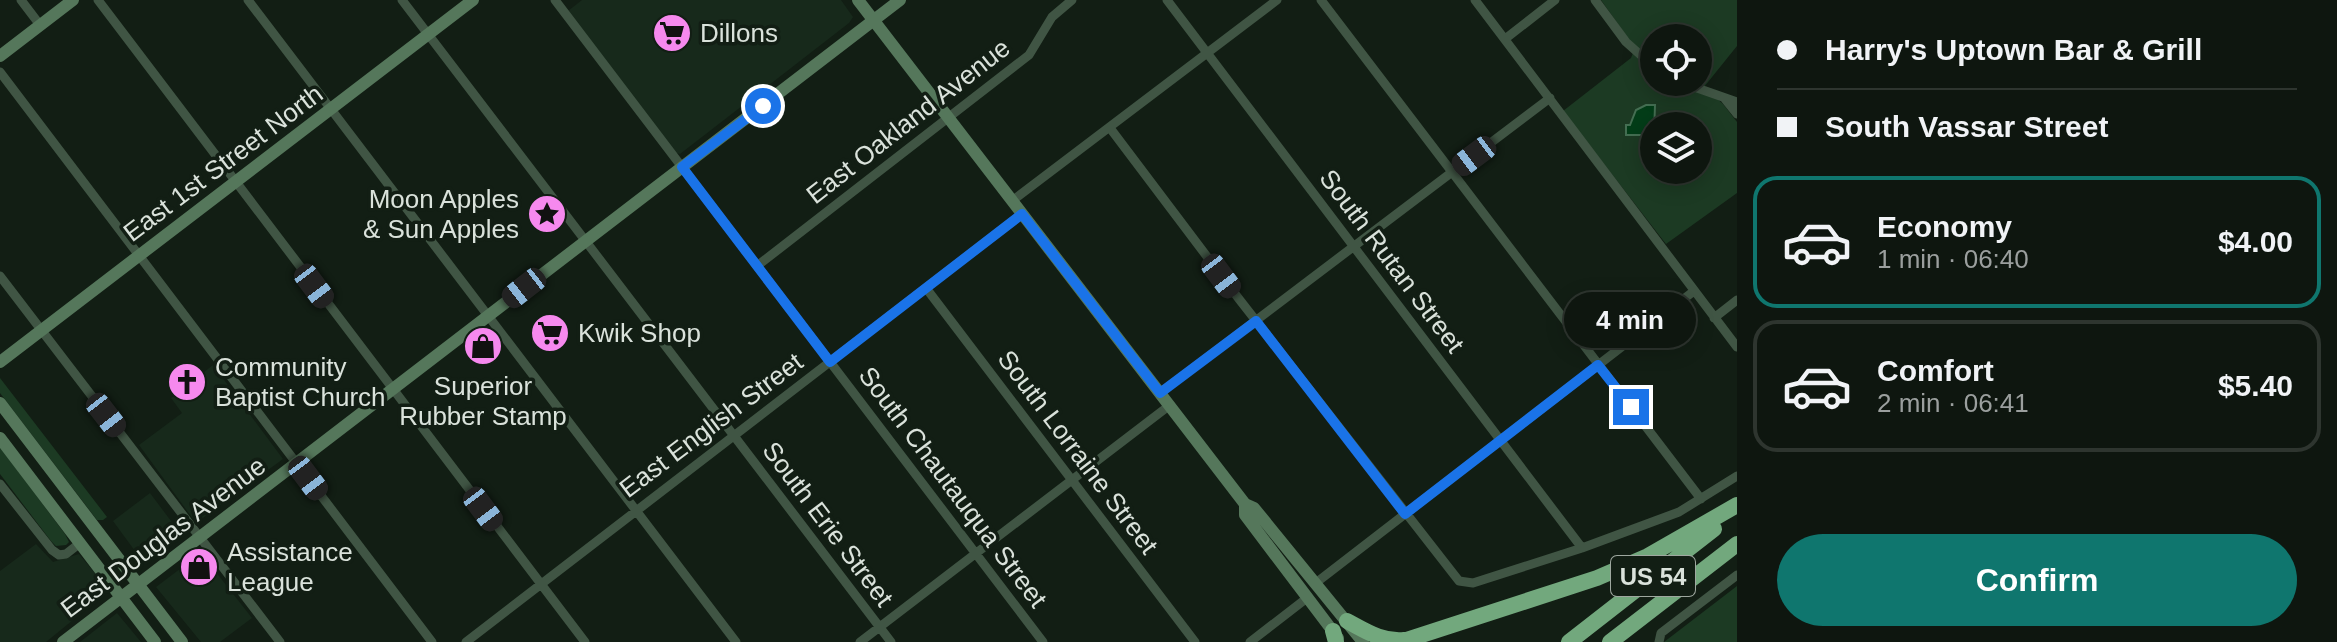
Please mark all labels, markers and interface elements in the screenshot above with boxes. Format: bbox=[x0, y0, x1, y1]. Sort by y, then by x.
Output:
supermarket icon: Dillons bbox=[651, 12, 693, 54]
place label: Dillons bbox=[700, 18, 778, 48]
map controls bbox=[1640, 24, 1712, 184]
button: locate bbox=[1640, 24, 1712, 96]
street label: East Oakland Avenue bbox=[800, 32, 1016, 210]
text: Harry's Uptown Bar & Grill bbox=[1825, 33, 2202, 66]
street label: East 1st Street North bbox=[118, 78, 328, 248]
route start bbox=[745, 88, 781, 124]
text: South Vassar Street bbox=[1825, 110, 2108, 143]
button: layers bbox=[1640, 112, 1712, 184]
car bbox=[1448, 132, 1500, 180]
street label: South Rutan Street bbox=[1313, 164, 1471, 359]
place label: Moon Apples & Sun Apples bbox=[363, 184, 519, 244]
place icon: Moon Apples & Sun Apples bbox=[526, 193, 568, 235]
icon: car bbox=[1781, 206, 1853, 278]
text: Economy bbox=[1877, 210, 2012, 243]
text: $4.00 bbox=[2218, 225, 2293, 258]
text: 1 min · 06:40 bbox=[1877, 244, 2029, 274]
car bbox=[1197, 250, 1245, 302]
car bbox=[290, 260, 338, 312]
car bbox=[498, 264, 550, 312]
callout: 4 min bbox=[1565, 291, 1697, 347]
text: 4 min bbox=[1596, 305, 1664, 335]
supermarket icon: Kwik Shop bbox=[529, 312, 571, 354]
place label: Kwik Shop bbox=[578, 318, 701, 348]
shop icon: Superior Rubber Stamp bbox=[462, 325, 504, 367]
street label: South Lorraine Street bbox=[992, 344, 1165, 560]
street label: East English Street bbox=[614, 346, 809, 504]
icon: car bbox=[1781, 350, 1853, 422]
place label: Community Baptist Church bbox=[215, 352, 386, 412]
text: Comfort bbox=[1877, 354, 1994, 387]
church icon: Community Baptist Church bbox=[166, 361, 208, 403]
street label: South Chautauqua Street bbox=[853, 361, 1054, 614]
text: $5.40 bbox=[2218, 369, 2293, 402]
place label: Superior Rubber Stamp bbox=[399, 371, 567, 431]
text: 2 min · 06:41 bbox=[1877, 388, 2029, 418]
car bbox=[82, 389, 130, 441]
route end bbox=[1613, 389, 1649, 425]
street label: South Erie Street bbox=[756, 436, 900, 613]
street label: East Douglas Avenue bbox=[55, 450, 271, 624]
car bbox=[284, 452, 332, 504]
car bbox=[459, 483, 507, 535]
button: Confirm bbox=[1777, 534, 2297, 626]
place label: Assistance League bbox=[227, 537, 353, 597]
shop icon: Assistance League bbox=[178, 546, 220, 588]
road number: US 54 bbox=[1611, 556, 1695, 596]

